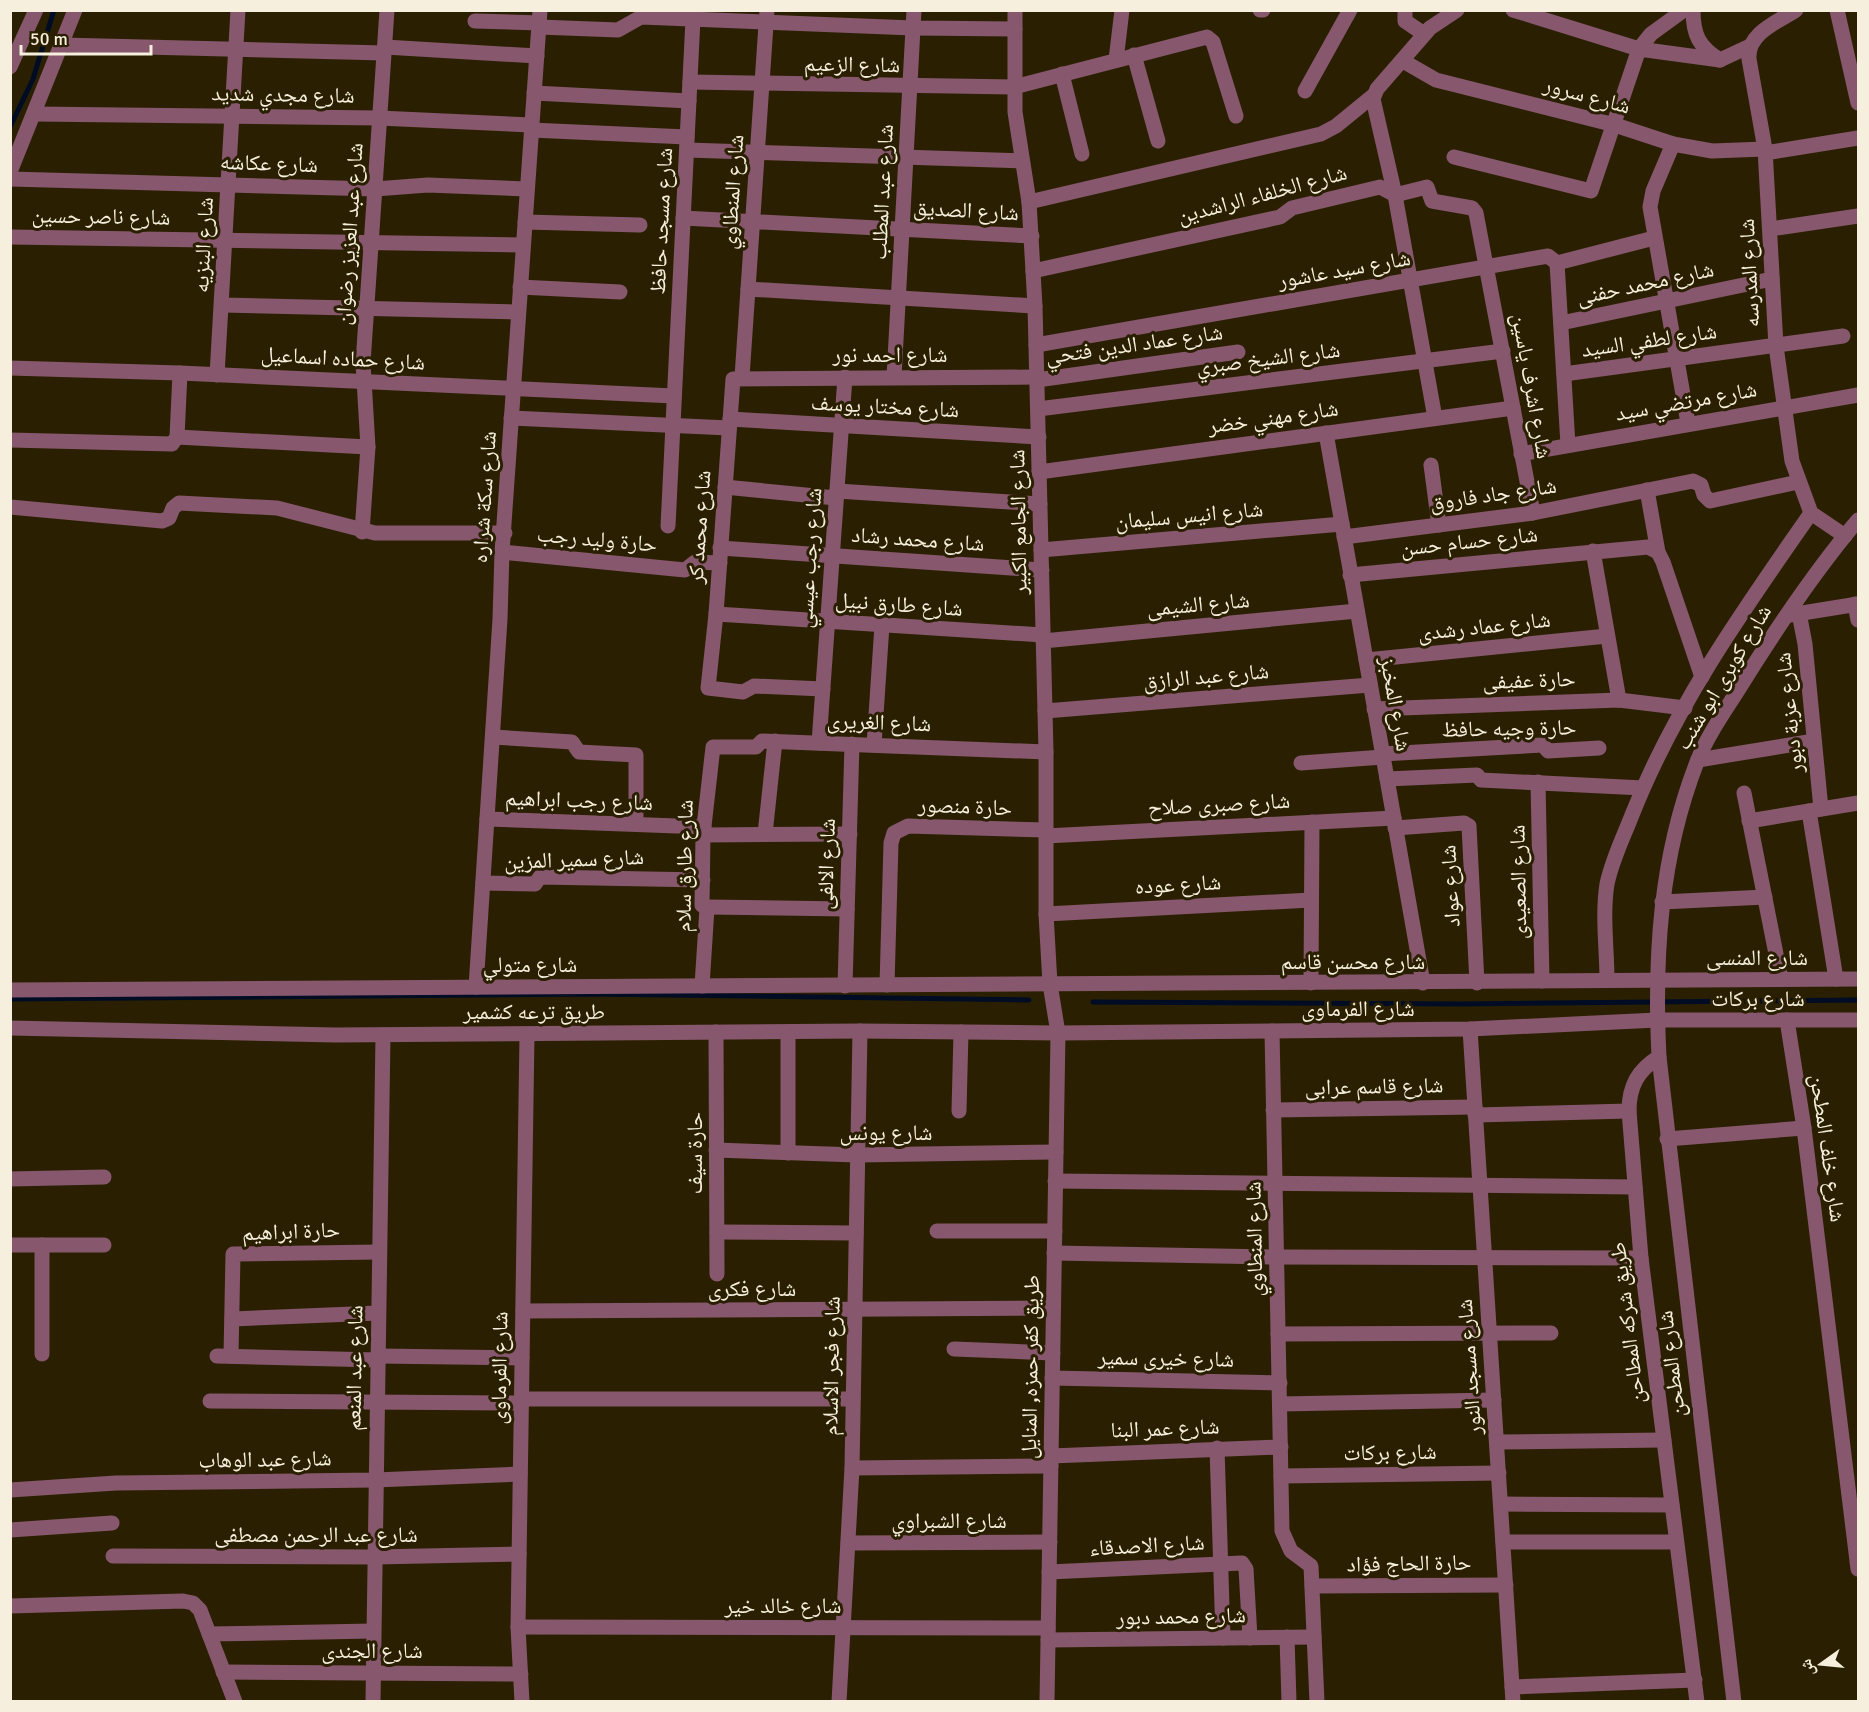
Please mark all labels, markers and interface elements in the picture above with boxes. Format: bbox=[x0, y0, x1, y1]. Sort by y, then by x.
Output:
scale bar bbox=[21, 18, 152, 56]
text: 50 m bbox=[30, 28, 68, 50]
street label: شارع الزعيم bbox=[804, 50, 900, 79]
street label: شارع سرور bbox=[1540, 70, 1633, 120]
street label: شارع مجدي شديد bbox=[211, 79, 355, 112]
street label: شارع عبد المطلب bbox=[865, 124, 899, 260]
street label: شارع المنطاوي bbox=[715, 134, 753, 251]
street label: شارع عبد العزيز رضوان bbox=[329, 142, 369, 326]
street label: شارع مسجد حافظ bbox=[644, 147, 678, 295]
street label: شارع عكاشه bbox=[220, 148, 318, 178]
street label: شارع الخلفاء الراشدين bbox=[1174, 158, 1350, 230]
street label: شارع الصديق bbox=[912, 194, 1020, 226]
street label: شارع البنزيه bbox=[187, 196, 219, 294]
street label: شارع ناصر حسين bbox=[31, 201, 171, 231]
street label: شارع المدرسه bbox=[1733, 218, 1765, 328]
street label: شارع سيد عاشور bbox=[1275, 244, 1412, 294]
street label: شارع محمد حفنى bbox=[1574, 255, 1716, 311]
street label: شارع اشرف ياسين bbox=[1506, 311, 1558, 461]
street label: شارع لطفي السيد bbox=[1580, 317, 1719, 366]
street label: شارع عماد الدين فتحي bbox=[1044, 318, 1225, 373]
street label: شارع الشيخ صبري bbox=[1195, 336, 1342, 384]
street label: شارع حماده اسماعيل bbox=[260, 340, 426, 376]
street label: شارع احمد نور bbox=[831, 341, 948, 368]
street label: شارع مرتضي سيد bbox=[1613, 375, 1759, 430]
street label: شارع مختار يوسف bbox=[810, 389, 960, 423]
street label: شارع مهني خضر bbox=[1205, 394, 1340, 443]
street label: شارع سكة شراره bbox=[466, 430, 502, 564]
street label: شارع الجامع الكبير bbox=[1003, 449, 1033, 596]
street label: شارع محمد كر bbox=[681, 469, 716, 586]
street label: شارع جاد فاروق bbox=[1428, 472, 1558, 516]
street label: شارع رجب عيسي bbox=[791, 487, 831, 629]
street label: شارع انيس سليمان bbox=[1114, 495, 1264, 535]
street label: حارة وليد رجب bbox=[536, 520, 658, 558]
street label: شارع حسام حسن bbox=[1399, 520, 1539, 563]
street label: شارع محمد رشاد bbox=[851, 521, 985, 557]
street label: شارع طارق نبيل bbox=[834, 586, 964, 622]
street label: شارع الشيمى bbox=[1145, 586, 1251, 622]
street label: شارع كوبرى ابو شنب bbox=[1669, 599, 1777, 755]
street label: شارع عماد رشدى bbox=[1416, 606, 1552, 646]
street label: شارع عزبة دبور bbox=[1769, 651, 1809, 776]
street label: شارع المخبز bbox=[1374, 654, 1418, 753]
street label: شارع عبد الرازق bbox=[1142, 657, 1270, 695]
street label: حارة عفيفى bbox=[1482, 665, 1576, 695]
street label: شارع الغريرى bbox=[826, 707, 932, 737]
street label: حارة وجيه حافظ bbox=[1441, 713, 1577, 743]
street label: شارع رجب ابراهيم bbox=[504, 784, 653, 817]
street label: شارع صبرى صلاح bbox=[1147, 787, 1291, 821]
street label: حارة منصور bbox=[916, 791, 1013, 821]
street label: شارع طارق سلام bbox=[669, 799, 700, 933]
street label: شارع الالفى bbox=[811, 818, 841, 910]
street label: شارع الصعيدى bbox=[1504, 824, 1532, 940]
street label: شارع سمير المزين bbox=[503, 843, 645, 875]
street label: شارع عواد bbox=[1434, 844, 1466, 928]
street label: شارع عوده bbox=[1134, 868, 1222, 900]
street label: شارع المنسى bbox=[1706, 944, 1808, 971]
street label: شارع محسن قاسم bbox=[1281, 948, 1425, 976]
street label: شارع متولي bbox=[483, 951, 577, 981]
street label: شارع بركات bbox=[1711, 985, 1805, 1012]
street label: شارع الفرماوى bbox=[1301, 995, 1415, 1022]
street label: طريق ترعه كشمير bbox=[462, 998, 605, 1025]
street label: شارع قاسم عرابى bbox=[1304, 1071, 1444, 1102]
street label: شارع خلف المطحن bbox=[1804, 1072, 1852, 1224]
street label: حارة سيف bbox=[681, 1112, 708, 1194]
street label: شارع يونس bbox=[840, 1119, 932, 1146]
street label: شارع المنطاوي bbox=[1239, 1181, 1272, 1297]
street label: حارة ابراهيم bbox=[242, 1216, 340, 1247]
street label: طريق شركه المطاحن bbox=[1604, 1241, 1650, 1405]
street label: شارع فكرى bbox=[708, 1275, 796, 1302]
street label: طريق كفر حمزه, المنايل bbox=[1015, 1275, 1045, 1459]
street label: شارع فجر الاسلام bbox=[816, 1296, 847, 1436]
street label: شارع مسجد النور bbox=[1451, 1298, 1487, 1437]
street label: شارع عبد المنعم bbox=[339, 1305, 370, 1431]
street label: شارع المطحن bbox=[1651, 1309, 1691, 1419]
street label: شارع الفرماوى bbox=[485, 1311, 513, 1425]
street label: شارع خيرى سمير bbox=[1097, 1343, 1234, 1373]
street label: شارع عمر البنا bbox=[1110, 1413, 1220, 1443]
street label: شارع بركات bbox=[1343, 1438, 1437, 1466]
street label: شارع عبد الوهاب bbox=[198, 1444, 332, 1474]
street label: شارع الشبراوي bbox=[891, 1507, 1007, 1537]
street label: شارع عبد الرحمن مصطفى bbox=[214, 1521, 418, 1548]
street label: شارع الاصدقاء bbox=[1089, 1528, 1205, 1562]
street label: حارة الحاج فؤاد bbox=[1346, 1548, 1472, 1578]
street label: شارع خالد خير bbox=[724, 1592, 841, 1619]
street label: شارع محمد دبور bbox=[1115, 1601, 1246, 1631]
north arrow bbox=[1791, 1634, 1851, 1694]
street label: شارع الجندى bbox=[321, 1637, 423, 1664]
text: ش bbox=[1796, 1657, 1819, 1678]

